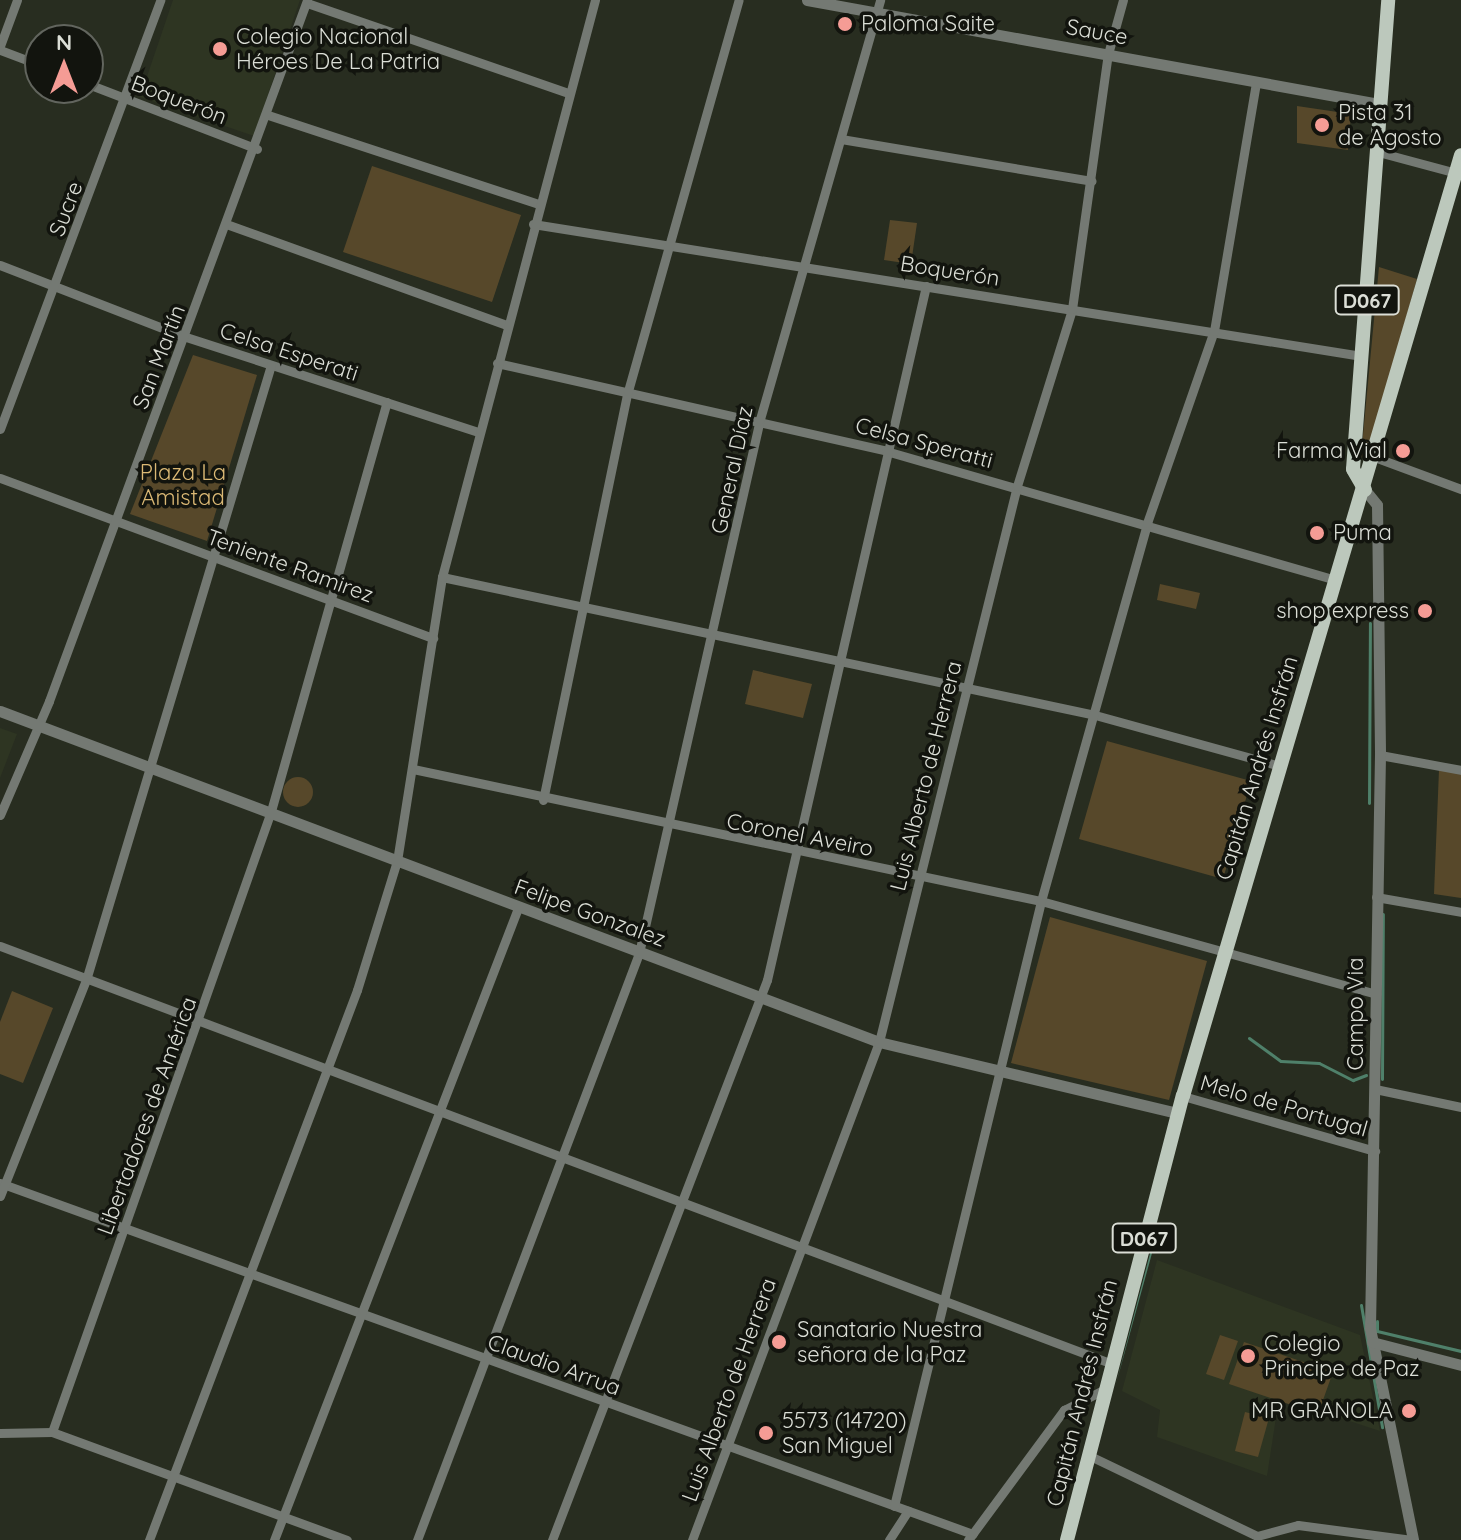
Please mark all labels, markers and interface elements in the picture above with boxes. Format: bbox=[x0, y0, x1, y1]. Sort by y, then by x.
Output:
place label: Paloma Saite bbox=[861, 11, 995, 37]
street label: Sauce bbox=[1064, 14, 1130, 50]
marker: Paloma Saite bbox=[836, 15, 854, 33]
place label: Colegio Nacional Héroes De La Patria bbox=[236, 23, 440, 74]
north arrow bbox=[24, 24, 104, 104]
text: N bbox=[56, 28, 72, 56]
marker: Colegio Nacional Héroes De La Patria bbox=[211, 40, 229, 58]
street label: Boquerón bbox=[127, 70, 231, 130]
place label: Pista 31 de Agosto bbox=[1338, 99, 1442, 150]
marker: Pista 31 de Agosto bbox=[1313, 116, 1331, 134]
street label: Sucre bbox=[44, 178, 88, 240]
street label: Boquerón bbox=[898, 250, 1002, 292]
road number: D067 bbox=[1333, 284, 1401, 316]
street label: San Martín bbox=[127, 301, 191, 413]
street label: Celsa Esperati bbox=[216, 317, 362, 387]
street label: General Díaz bbox=[706, 404, 758, 536]
street label: Celsa Speratti bbox=[852, 412, 996, 474]
place label: Farma Vial bbox=[1276, 438, 1387, 464]
marker: Farma Vial bbox=[1394, 442, 1412, 460]
park label: Plaza La Amistad bbox=[140, 459, 226, 510]
place label: Puma bbox=[1333, 520, 1392, 546]
street label: Teniente Ramirez bbox=[203, 524, 377, 608]
marker: Puma bbox=[1308, 524, 1326, 542]
place label: shop express bbox=[1276, 598, 1409, 624]
marker: shop express bbox=[1416, 602, 1434, 620]
street label: Capitán Andrés Insfrán bbox=[1210, 653, 1304, 883]
street label: Luis Alberto de Herrera bbox=[885, 658, 967, 894]
street label: Coronel Aveiro bbox=[724, 808, 876, 862]
street label: Felipe Gonzalez bbox=[511, 873, 669, 953]
street label: Campo Via bbox=[1343, 957, 1369, 1071]
street label: Libertadores de América bbox=[92, 993, 202, 1239]
street label: Melo de Portugal bbox=[1197, 1069, 1371, 1143]
road number: D067 bbox=[1110, 1222, 1178, 1254]
street label: Luis Alberto de Herrera bbox=[676, 1275, 782, 1505]
street label: Capitán Andrés Insfrán bbox=[1041, 1277, 1123, 1509]
place label: Sanatario Nuestra señora de la Paz bbox=[797, 1316, 982, 1368]
street label: Claudio Arrua bbox=[484, 1329, 624, 1401]
place label: Colegio Principe de Paz bbox=[1264, 1330, 1420, 1382]
marker: Sanatario Nuestra señora de la Paz bbox=[768, 1331, 790, 1353]
marker: Colegio Principe de Paz bbox=[1239, 1347, 1257, 1365]
place label: MR GRANOLA bbox=[1251, 1398, 1393, 1424]
marker: MR GRANOLA bbox=[1400, 1402, 1418, 1420]
place label: 5573 (14720) San Miguel bbox=[782, 1407, 907, 1458]
marker: 5573 (14720) San Miguel bbox=[757, 1424, 775, 1442]

